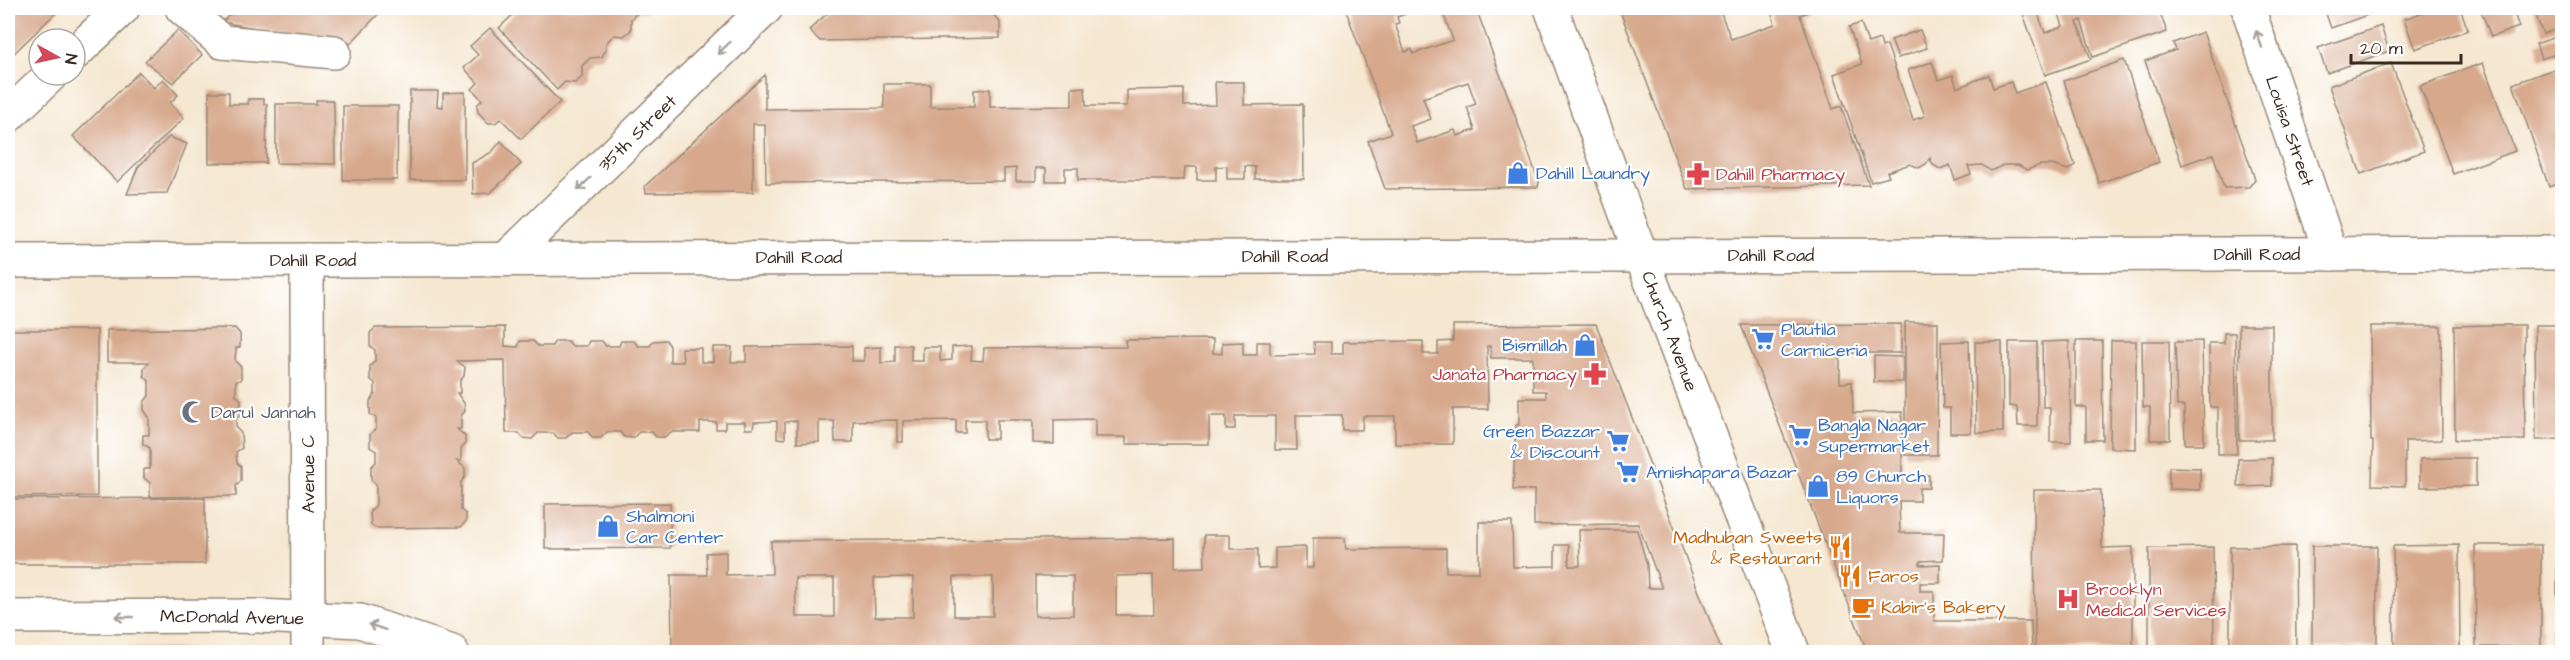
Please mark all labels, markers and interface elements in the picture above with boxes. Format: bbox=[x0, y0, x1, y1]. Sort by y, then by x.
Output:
north arrow bbox=[27, 27, 87, 87]
scale bar bbox=[2351, 27, 2460, 65]
one-way arrow bbox=[2252, 30, 2263, 49]
text: 20 m bbox=[2360, 36, 2403, 61]
one-way arrow bbox=[717, 41, 732, 55]
text: N bbox=[59, 52, 82, 65]
street label: Louisa Street bbox=[2259, 73, 2320, 190]
street label: 35th Street bbox=[592, 89, 683, 177]
shop icon: Dahill Laundry bbox=[1505, 160, 1531, 186]
place label: Dahill Laundry bbox=[1536, 161, 1650, 187]
pharmacy icon: Dahill Pharmacy bbox=[1685, 161, 1711, 187]
place label: Dahill Pharmacy bbox=[1716, 162, 1845, 188]
one-way arrow bbox=[576, 176, 591, 191]
street label: Dahill Road bbox=[2214, 242, 2300, 267]
street label: Dahill Road bbox=[1728, 243, 1814, 268]
street label: Dahill Road bbox=[1242, 244, 1328, 269]
street label: Dahill Road bbox=[756, 245, 842, 270]
street label: Dahill Road bbox=[270, 248, 356, 273]
street label: Church Avenue bbox=[1635, 268, 1704, 395]
place label: Plautila Carniceria bbox=[1781, 317, 1868, 363]
supermarket icon: Plautila Carniceria bbox=[1750, 326, 1776, 352]
shop icon: Bismillah bbox=[1572, 332, 1598, 358]
place label: Bismillah bbox=[1502, 333, 1567, 358]
pharmacy icon: Janata Pharmacy bbox=[1582, 361, 1608, 387]
place label: Janata Pharmacy bbox=[1433, 362, 1577, 388]
mosque icon: Darul Jannah bbox=[180, 399, 206, 425]
place label: Darul Jannah bbox=[211, 400, 316, 425]
place label: Bangla Nagar Supermarket bbox=[1818, 413, 1930, 459]
place label: Green Bazzar & Discount bbox=[1483, 419, 1601, 465]
supermarket icon: Bangla Nagar Supermarket bbox=[1787, 422, 1813, 448]
supermarket icon: Green Bazzar & Discount bbox=[1605, 428, 1631, 454]
street label: Avenue C bbox=[296, 435, 321, 513]
supermarket icon: Amishapara Bazar bbox=[1615, 459, 1641, 485]
place label: Amishapara Bazar bbox=[1646, 460, 1797, 485]
place label: 89 Church Liquors bbox=[1836, 464, 1926, 510]
shop icon: 89 Church Liquors bbox=[1805, 473, 1831, 499]
place label: Shalmoni Car Center bbox=[626, 504, 724, 550]
shop icon: Shalmoni Car Center bbox=[595, 513, 621, 539]
place label: Madhuban Sweets & Restaurant bbox=[1673, 525, 1823, 571]
restaurant icon: Madhuban Sweets & Restaurant bbox=[1827, 534, 1853, 560]
restaurant icon: Faros bbox=[1837, 563, 1863, 589]
place label: Faros bbox=[1868, 564, 1919, 589]
place label: Brooklyn Medical Services bbox=[2086, 577, 2227, 623]
hospital icon: Brooklyn Medical Services bbox=[2055, 586, 2081, 612]
cafe icon: Kabir's Bakery bbox=[1850, 594, 1876, 620]
place label: Kabir's Bakery bbox=[1881, 595, 2006, 621]
street label: McDonald Avenue bbox=[160, 604, 304, 631]
one-way arrow bbox=[114, 611, 134, 623]
one-way arrow bbox=[368, 620, 387, 631]

